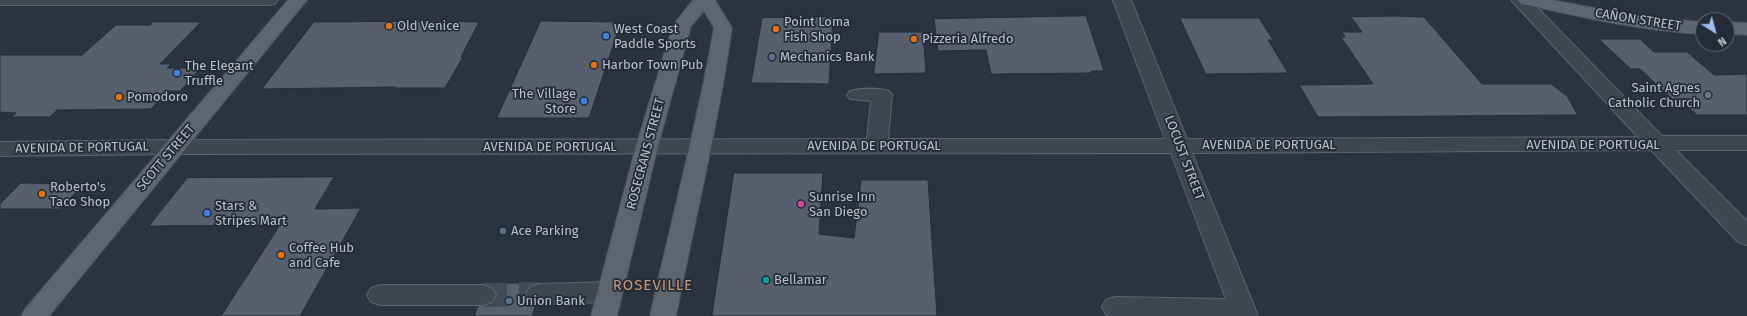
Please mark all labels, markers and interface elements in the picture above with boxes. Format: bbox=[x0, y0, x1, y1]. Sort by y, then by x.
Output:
street label: CAÑON STREET bbox=[1594, 5, 1682, 35]
north arrow bbox=[1695, 12, 1735, 52]
place label: Point Loma Fish Shop bbox=[784, 14, 850, 45]
place label: Old Venice bbox=[397, 18, 459, 34]
marker: Old Venice bbox=[384, 21, 394, 31]
place label: West Coast Paddle Sports bbox=[614, 21, 696, 52]
marker: Point Loma Fish Shop bbox=[771, 24, 781, 34]
marker: West Coast Paddle Sports bbox=[601, 31, 611, 41]
place label: Pizzeria Alfredo bbox=[922, 31, 1013, 47]
marker: Pizzeria Alfredo bbox=[909, 34, 919, 44]
text: N bbox=[1715, 34, 1729, 49]
place label: Mechanics Bank bbox=[780, 49, 874, 65]
marker: Mechanics Bank bbox=[767, 52, 777, 62]
place label: Harbor Town Pub bbox=[602, 57, 703, 73]
place label: The Elegant Truffle bbox=[185, 58, 253, 89]
marker: Harbor Town Pub bbox=[589, 60, 599, 70]
marker: The Elegant Truffle bbox=[172, 68, 182, 78]
place label: Saint Agnes Catholic Church bbox=[1608, 80, 1700, 111]
place label: The Village Store bbox=[512, 86, 576, 117]
place label: Pomodoro bbox=[127, 89, 188, 105]
marker: Saint Agnes Catholic Church bbox=[1703, 90, 1713, 100]
marker: Pomodoro bbox=[114, 92, 124, 102]
marker: The Village Store bbox=[579, 96, 589, 106]
street label: ROSECRANS STREET bbox=[624, 97, 668, 211]
street label: LOCUST STREET bbox=[1161, 113, 1207, 203]
street label: SCOTT STREET bbox=[134, 122, 198, 194]
street label: AVENIDA DE PORTUGAL bbox=[1202, 137, 1336, 153]
street label: AVENIDA DE PORTUGAL bbox=[1526, 137, 1660, 153]
street label: AVENIDA DE PORTUGAL bbox=[807, 138, 941, 154]
street label: AVENIDA DE PORTUGAL bbox=[15, 139, 149, 157]
street label: AVENIDA DE PORTUGAL bbox=[483, 139, 617, 155]
place label: Roberto's Taco Shop bbox=[50, 179, 110, 210]
marker: Roberto's Taco Shop bbox=[37, 189, 47, 199]
place label: Sunrise Inn San Diego bbox=[809, 189, 876, 220]
place label: Stars & Stripes Mart bbox=[215, 198, 287, 229]
marker: Sunrise Inn San Diego bbox=[796, 199, 806, 209]
marker: Stars & Stripes Mart bbox=[202, 208, 212, 218]
place label: Ace Parking bbox=[511, 223, 579, 239]
marker: Ace Parking bbox=[498, 226, 508, 236]
place label: Coffee Hub and Cafe bbox=[289, 240, 354, 271]
marker: Coffee Hub and Cafe bbox=[276, 250, 286, 260]
place label: Bellamar bbox=[774, 272, 827, 288]
marker: Bellamar bbox=[761, 275, 771, 285]
district label: ROSEVILLE bbox=[613, 277, 693, 295]
place label: Union Bank bbox=[517, 293, 585, 309]
marker: Union Bank bbox=[504, 296, 514, 306]

